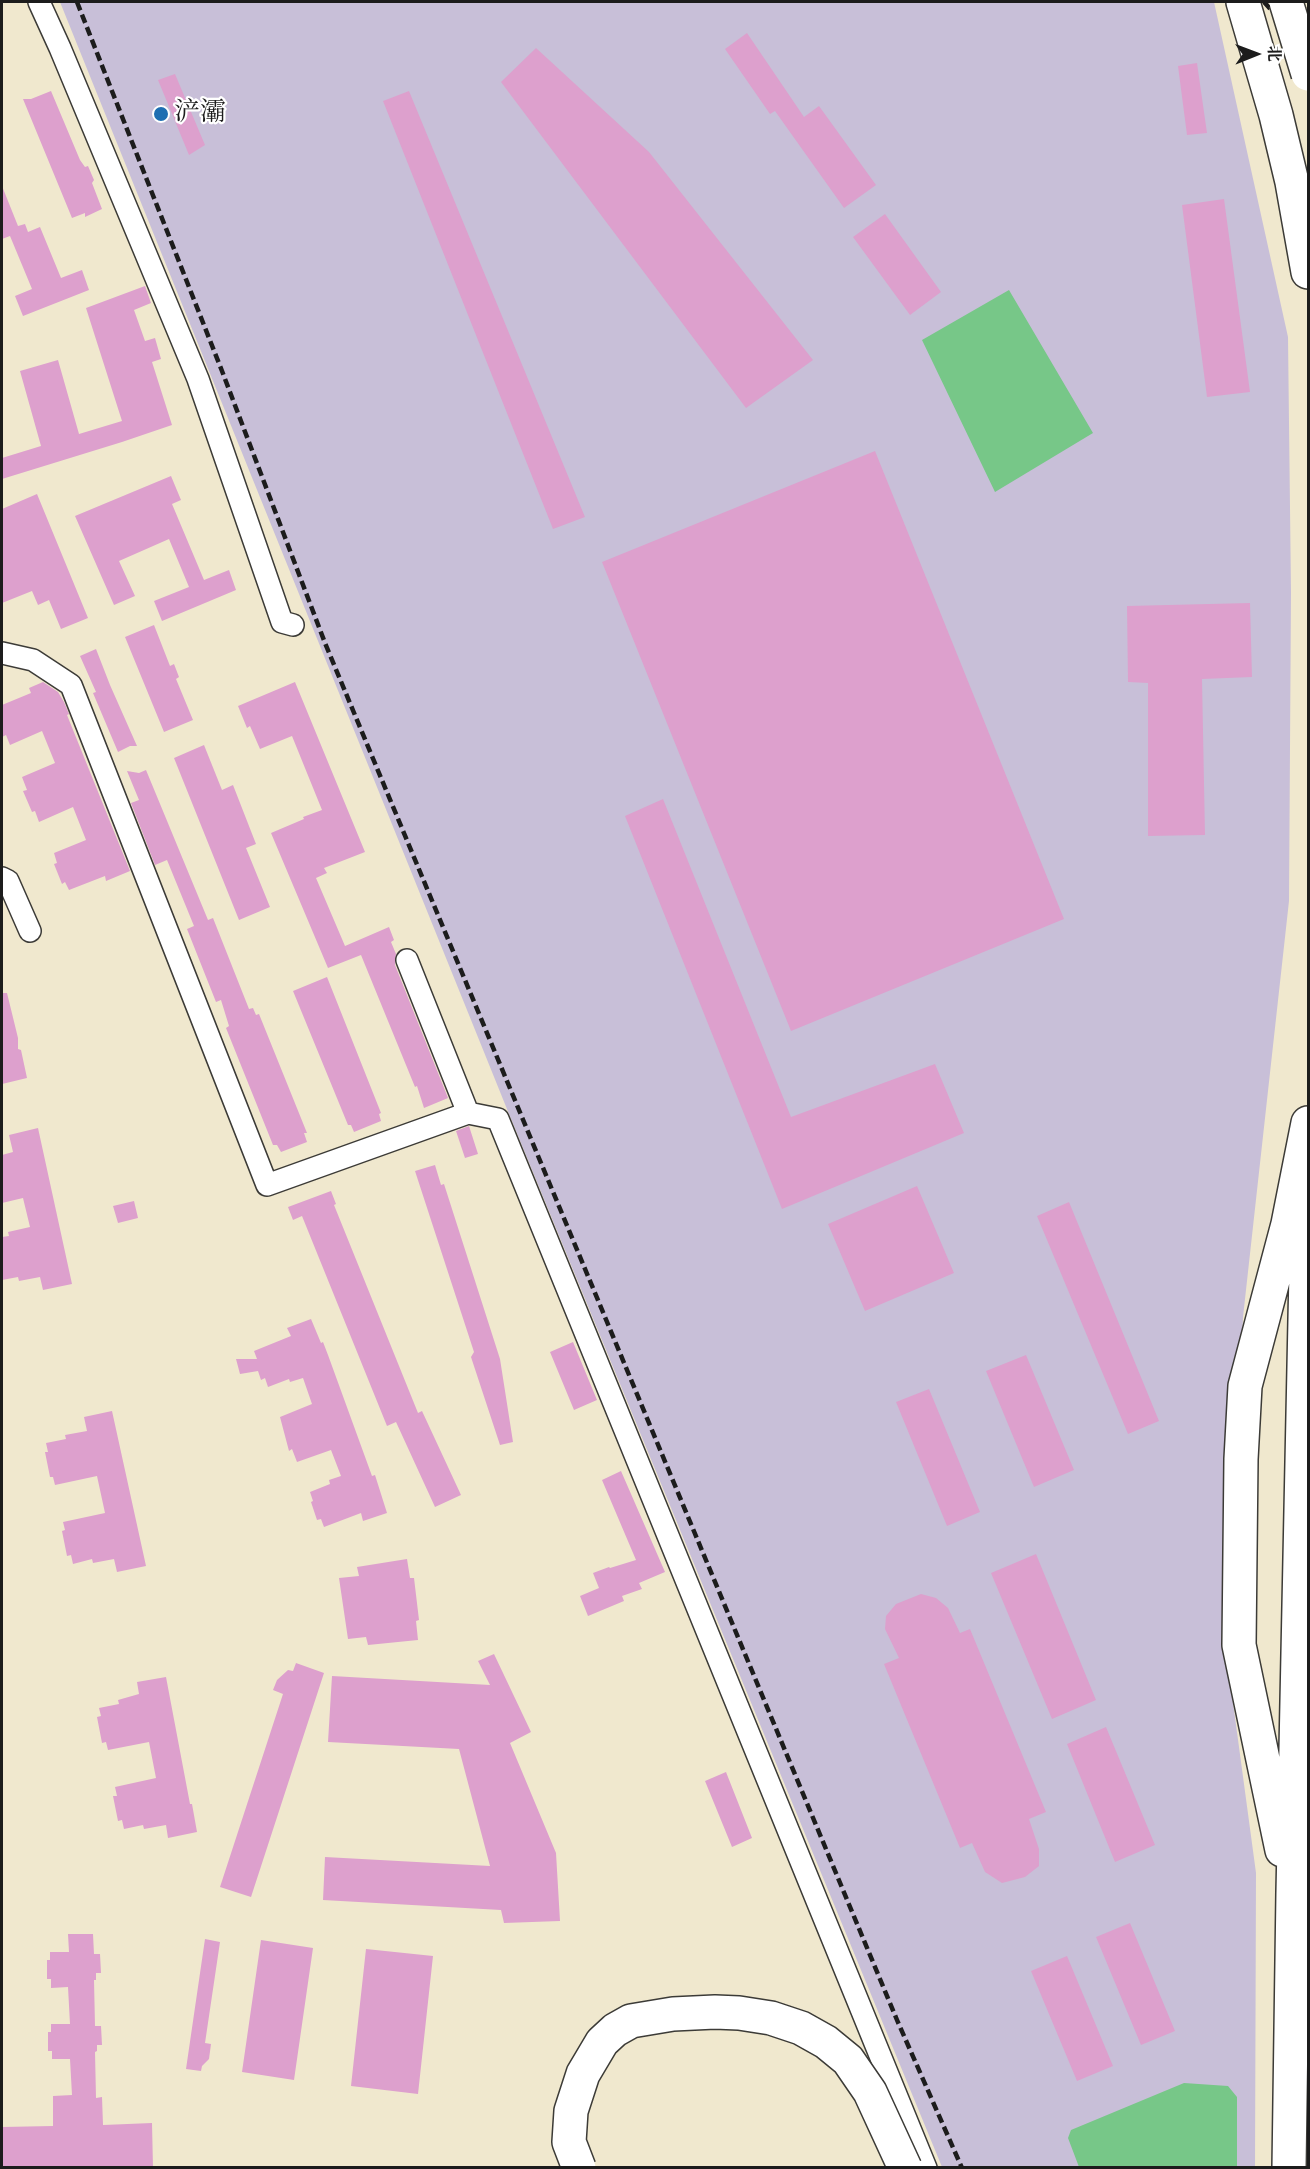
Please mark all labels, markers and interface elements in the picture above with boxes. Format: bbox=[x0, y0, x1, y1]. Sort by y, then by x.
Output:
north arrow bbox=[1226, 24, 1286, 84]
text: 北 bbox=[1264, 45, 1284, 62]
place label: 浐灞 bbox=[174, 98, 226, 130]
marker: 浐灞 bbox=[152, 105, 170, 123]

